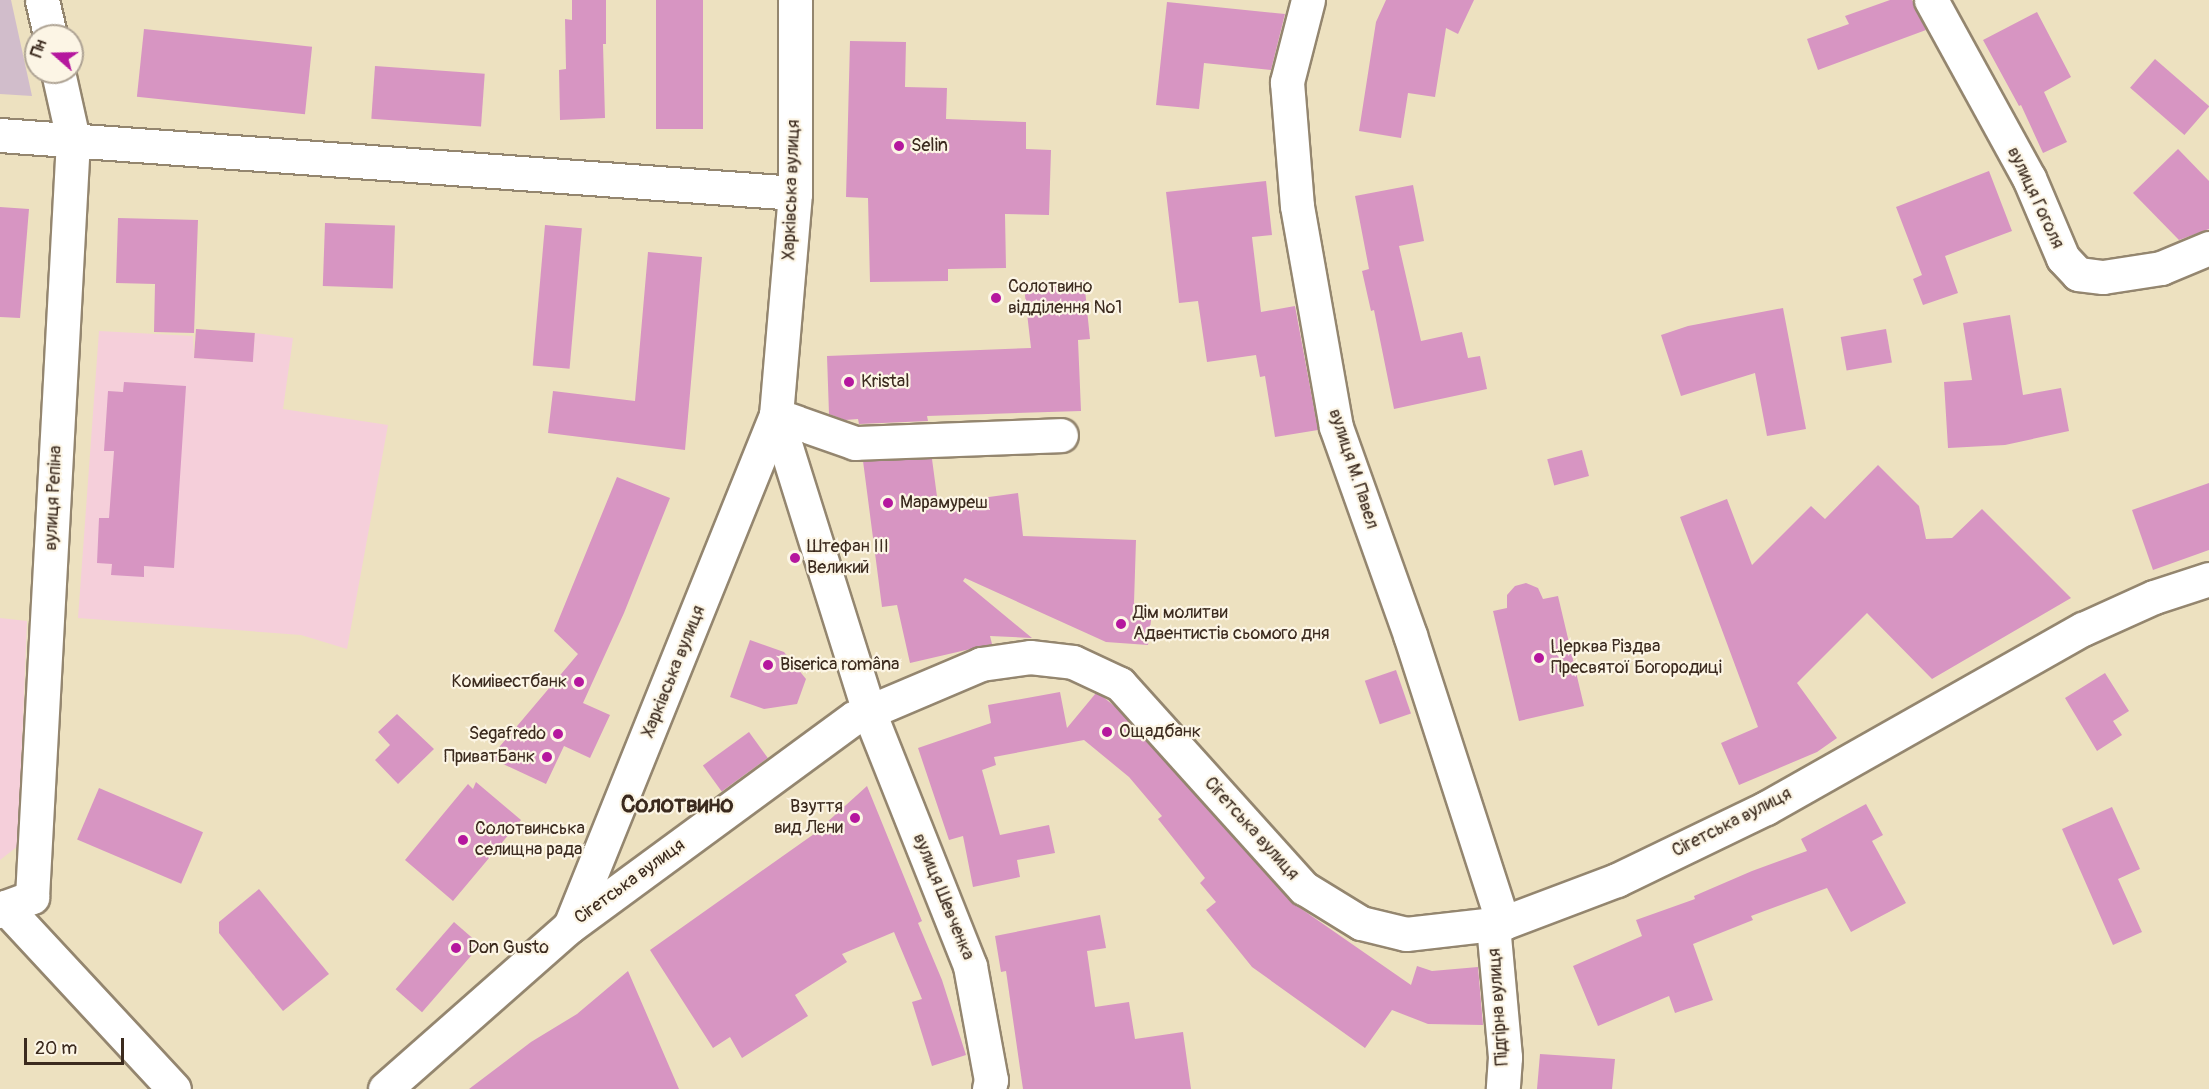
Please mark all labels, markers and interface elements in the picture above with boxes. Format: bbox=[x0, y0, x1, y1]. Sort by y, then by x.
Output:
north arrow bbox=[24, 24, 84, 84]
text: Пн bbox=[27, 37, 51, 60]
street label: Харківська вулиця bbox=[779, 119, 805, 261]
place label: Selin bbox=[911, 135, 948, 157]
marker: Selin bbox=[892, 139, 906, 153]
street label: вулиця Гоголя bbox=[2002, 144, 2068, 252]
place label: Солотвино відділення №1 bbox=[1008, 277, 1122, 320]
marker: Солотвино відділення №1 bbox=[989, 291, 1003, 305]
place label: Kristal bbox=[861, 371, 909, 393]
marker: Kristal bbox=[842, 375, 856, 389]
street label: вулиця М. Павел bbox=[1323, 406, 1383, 532]
street label: вулиця Репіна bbox=[40, 445, 68, 551]
place label: Марамуреш bbox=[900, 492, 988, 514]
marker: Марамуреш bbox=[881, 496, 895, 510]
place label: Штефан III Великий bbox=[807, 537, 889, 580]
marker: Штефан III Великий bbox=[788, 551, 802, 565]
street label: Харківська вулиця bbox=[638, 603, 710, 741]
place label: Дім молитви Адвентистів сьомого дня bbox=[1133, 603, 1330, 646]
marker: Дім молитви Адвентистів сьомого дня bbox=[1114, 617, 1128, 631]
place label: Церква Різдва Пресвятої Богородиці bbox=[1551, 637, 1722, 680]
marker: Церква Різдва Пресвятої Богородиці bbox=[1532, 651, 1546, 665]
place label: Biserica româna bbox=[780, 654, 899, 676]
marker: Biserica româna bbox=[761, 658, 775, 672]
place label: Комиівестбанк bbox=[451, 671, 567, 693]
marker: Комиівестбанк bbox=[572, 675, 586, 689]
place label: Ощадбанк bbox=[1119, 721, 1201, 743]
place label: Segafredo bbox=[469, 723, 546, 745]
marker: Ощадбанк bbox=[1100, 725, 1114, 739]
marker: Segafredo bbox=[551, 727, 565, 741]
place label: ПриватБанк bbox=[444, 746, 535, 768]
marker: ПриватБанк bbox=[540, 750, 554, 764]
street label: Сігетська вулиця bbox=[1199, 773, 1303, 885]
street label: Сігетська вулиця bbox=[1669, 784, 1795, 862]
district label: Солотвино bbox=[621, 791, 733, 819]
place label: Взуття вид Лєни bbox=[774, 797, 843, 840]
marker: Взуття вид Лєни bbox=[848, 811, 862, 825]
place label: Солотвинська селищна рада bbox=[475, 819, 585, 862]
street label: вулиця Шевченка bbox=[908, 830, 978, 964]
marker: Солотвинська селищна рада bbox=[456, 833, 470, 847]
street label: Сігетська вулиця bbox=[571, 835, 689, 929]
place label: Don Gusto bbox=[468, 937, 549, 959]
marker: Don Gusto bbox=[449, 941, 463, 955]
street label: Підгірна вулиця bbox=[1484, 948, 1514, 1066]
scale bar bbox=[27, 1026, 128, 1064]
text: 20 m bbox=[35, 1037, 77, 1060]

